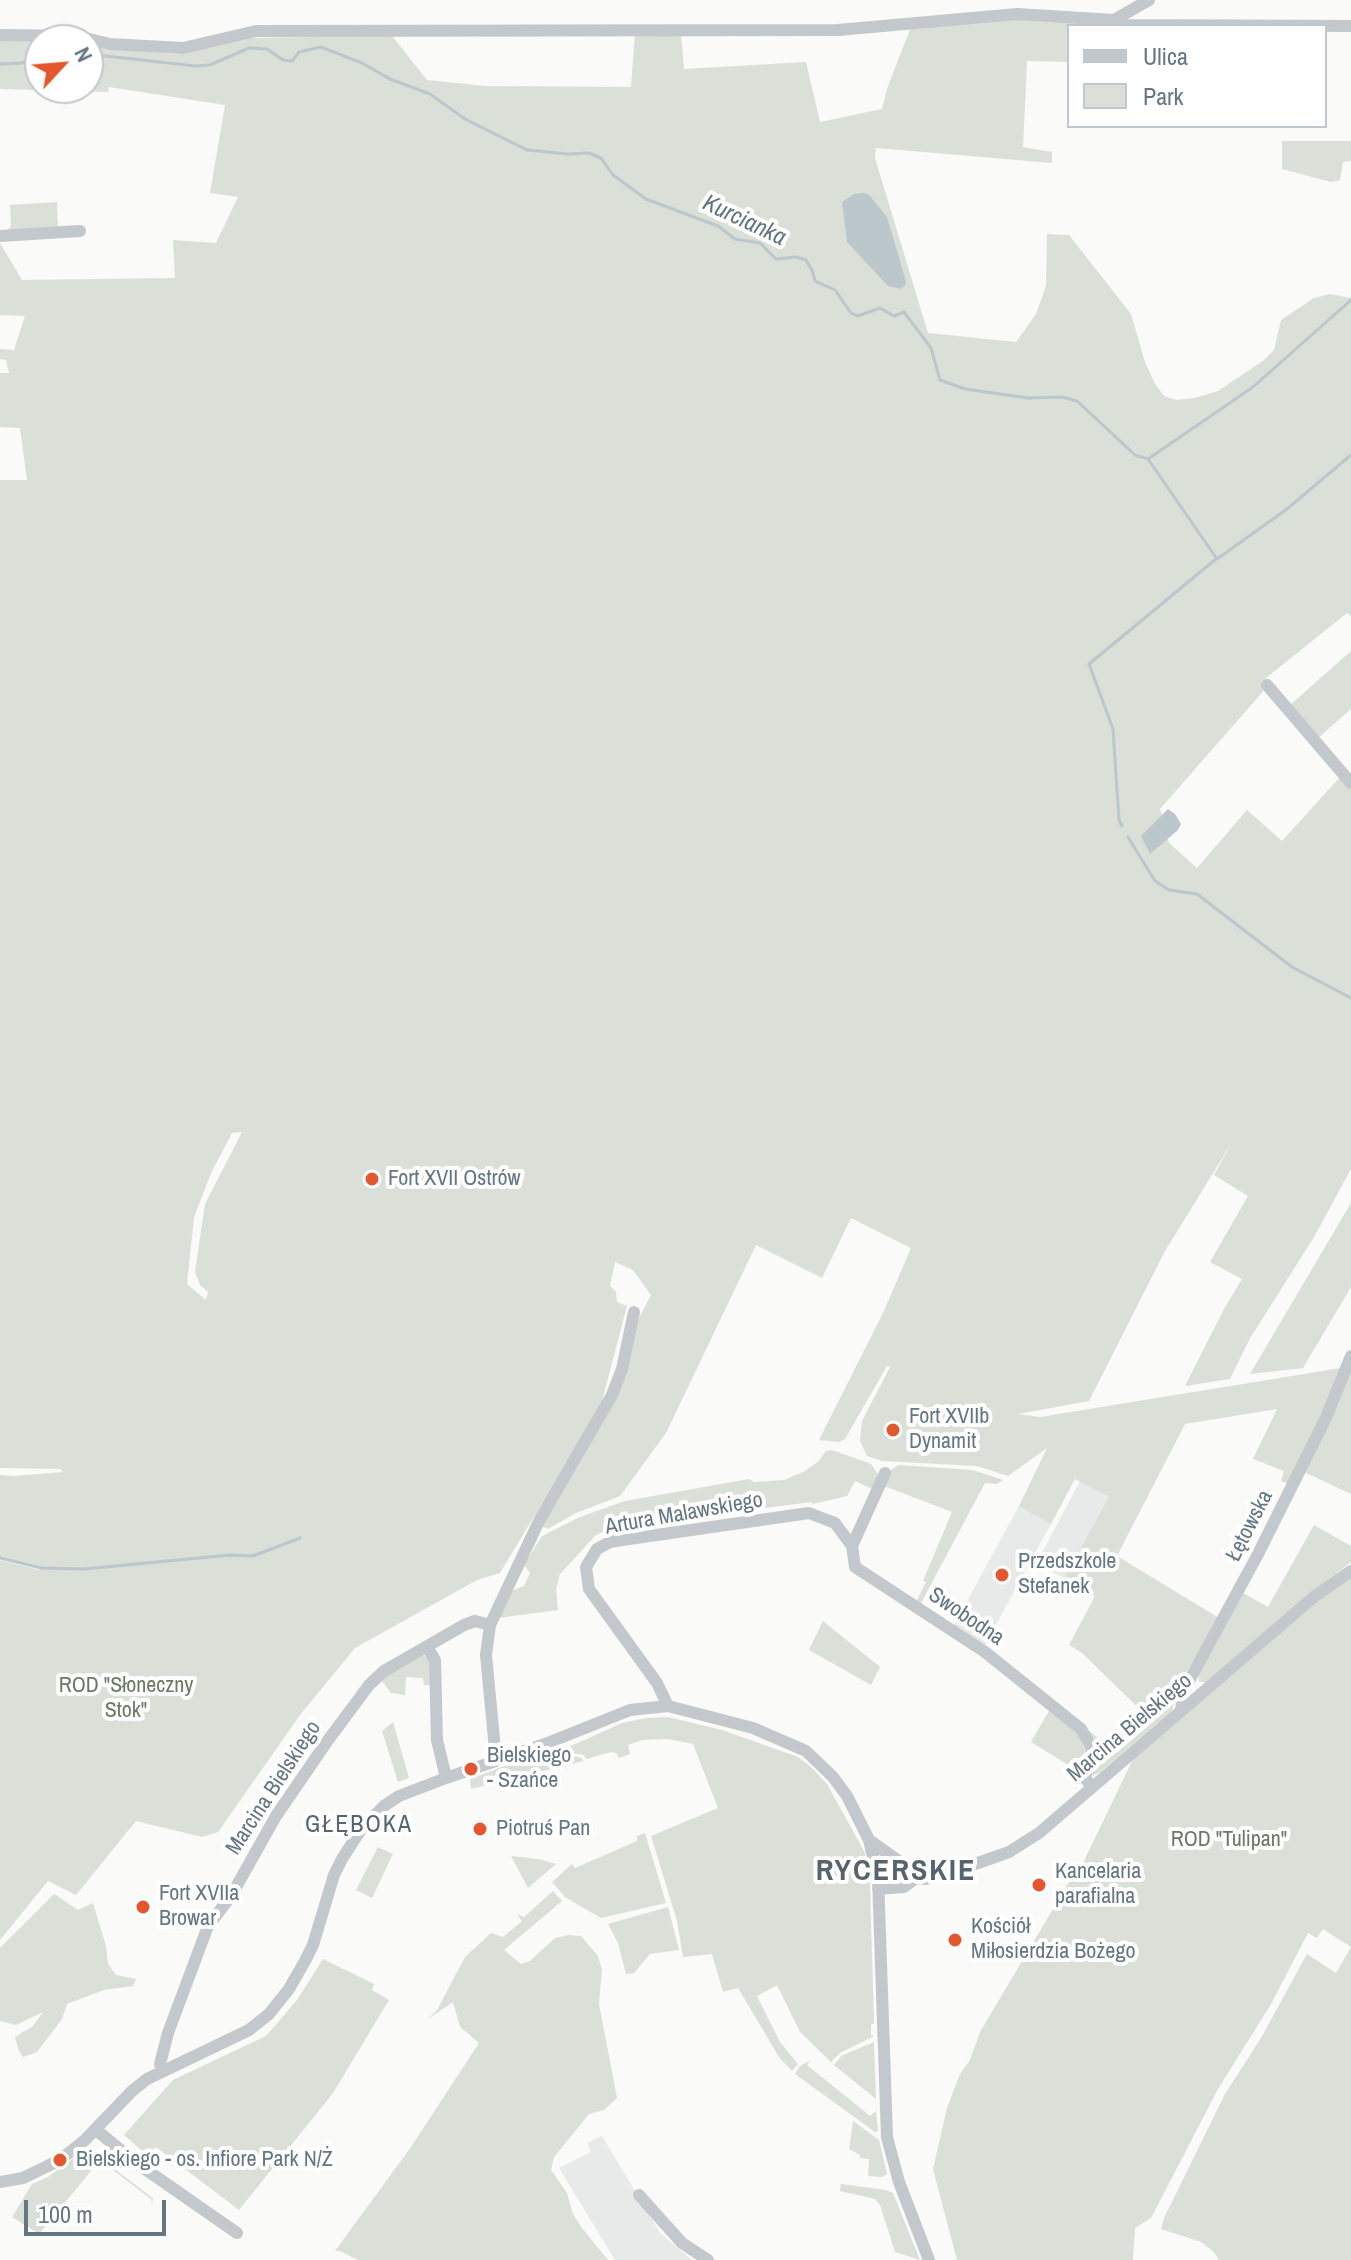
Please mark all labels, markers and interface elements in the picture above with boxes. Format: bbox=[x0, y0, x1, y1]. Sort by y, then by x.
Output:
north arrow bbox=[24, 24, 104, 104]
legend bbox=[1067, 24, 1327, 128]
text: Ulica bbox=[1143, 40, 1188, 72]
text: N bbox=[67, 42, 100, 67]
text: Park bbox=[1143, 80, 1183, 112]
water label: Kurcianka bbox=[698, 189, 790, 253]
place label: Fort XVII Ostrów bbox=[388, 1166, 520, 1192]
marker: Fort XVII Ostrów bbox=[363, 1170, 381, 1188]
place label: Fort XVIIb Dynamit bbox=[909, 1404, 989, 1456]
marker: Fort XVIIb Dynamit bbox=[884, 1421, 902, 1439]
street label: Łętowska bbox=[1221, 1486, 1279, 1566]
street label: Artura Malawskiego bbox=[603, 1487, 765, 1541]
place label: Przedszkole Stefanek bbox=[1018, 1549, 1116, 1600]
marker: Przedszkole Stefanek bbox=[993, 1566, 1011, 1584]
street label: Swobodna bbox=[923, 1582, 1009, 1652]
street label: Marcina Bielskiego bbox=[1062, 1668, 1198, 1788]
park label: ROD "Słoneczny Stok" bbox=[59, 1673, 193, 1724]
street label: Marcina Bielskiego bbox=[221, 1716, 327, 1860]
place label: Bielskiego - Szańce bbox=[487, 1743, 571, 1794]
marker: Bielskiego - Szańce bbox=[462, 1760, 480, 1778]
district label: GŁĘBOKA bbox=[305, 1812, 413, 1840]
place label: Piotruś Pan bbox=[496, 1816, 590, 1842]
marker: Piotruś Pan bbox=[471, 1820, 489, 1838]
park label: ROD "Tulipan" bbox=[1171, 1827, 1287, 1853]
district label: RYCERSKIE bbox=[816, 1854, 976, 1890]
place label: Kancelaria parafialna bbox=[1055, 1859, 1141, 1910]
marker: Kancelaria parafialna bbox=[1030, 1876, 1048, 1894]
place label: Fort XVIIa Browar bbox=[159, 1881, 239, 1932]
marker: Fort XVIIa Browar bbox=[134, 1898, 152, 1916]
place label: Kościół Miłosierdzia Bożego bbox=[971, 1914, 1135, 1966]
marker: Kościół Miłosierdzia Bożego bbox=[946, 1931, 964, 1949]
place label: Bielskiego - os. Infiore Park N/Ż bbox=[76, 2147, 333, 2173]
marker: Bielskiego - os. Infiore Park N/Ż bbox=[51, 2151, 69, 2169]
scale bar bbox=[28, 2184, 170, 2234]
text: 100 m bbox=[38, 2198, 93, 2230]

